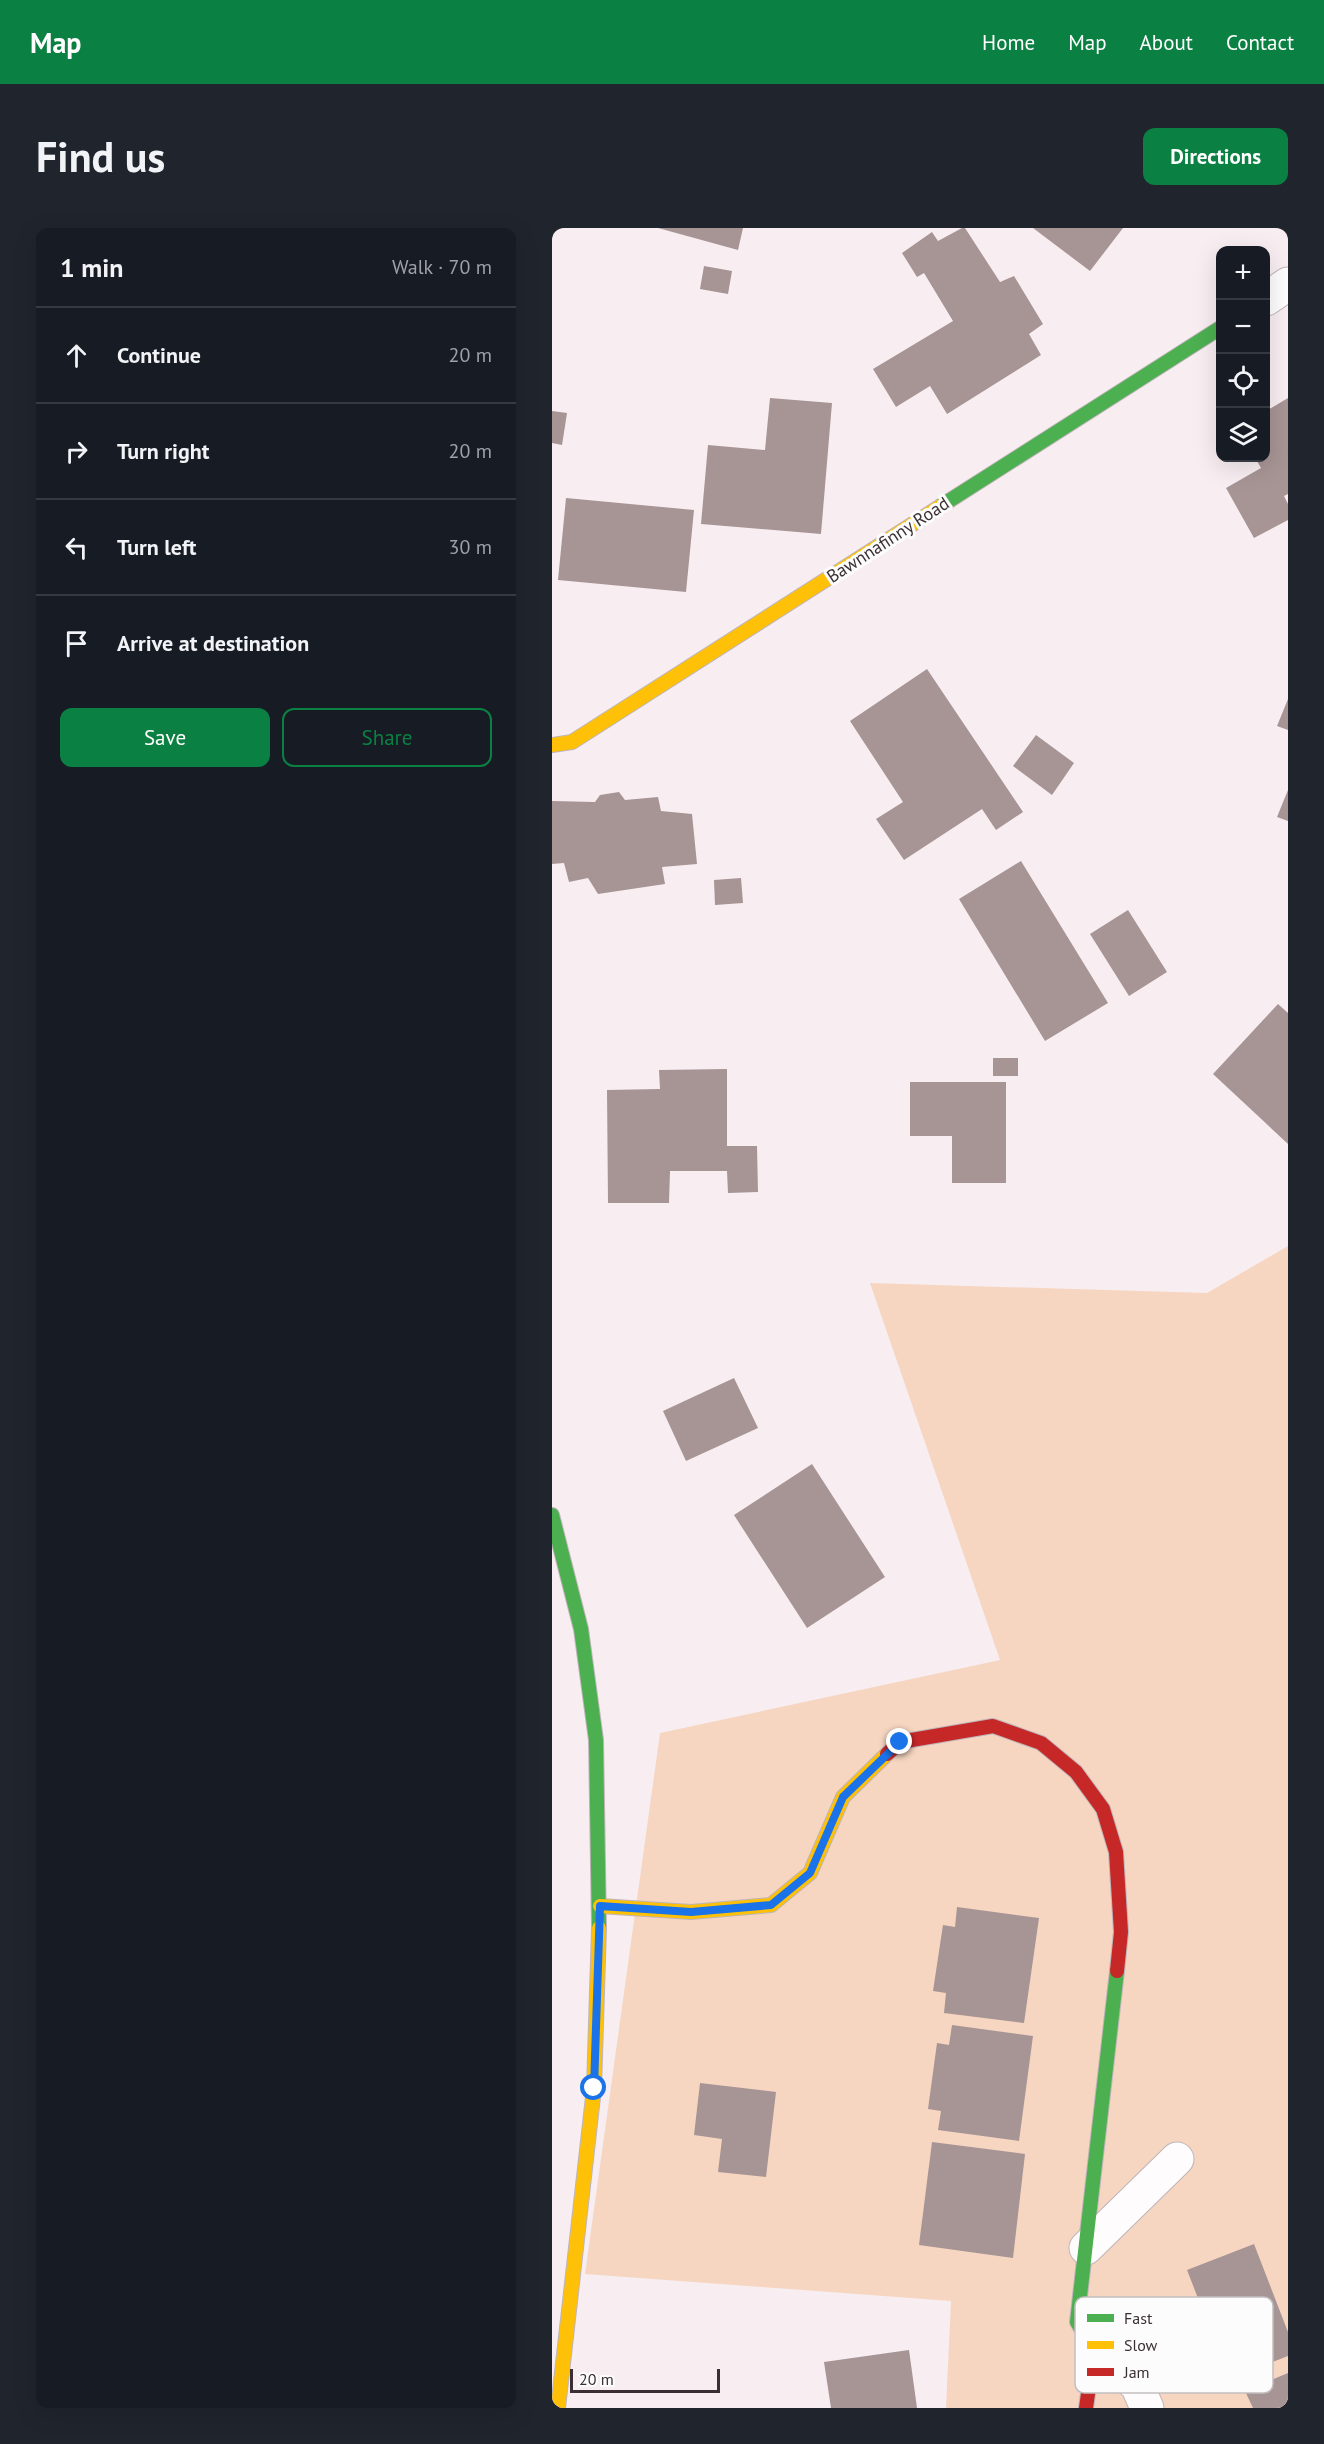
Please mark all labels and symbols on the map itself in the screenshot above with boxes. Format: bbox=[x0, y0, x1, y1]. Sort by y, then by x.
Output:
street label: Bawnnafinny Road bbox=[822, 491, 953, 588]
route end bbox=[886, 1728, 912, 1754]
route start bbox=[580, 2074, 606, 2100]
legend bbox=[1075, 2297, 1273, 2393]
text: Fast bbox=[1124, 2308, 1153, 2328]
text: Slow bbox=[1124, 2335, 1158, 2355]
text: Jam bbox=[1123, 2362, 1150, 2382]
scale bar bbox=[570, 2366, 720, 2394]

